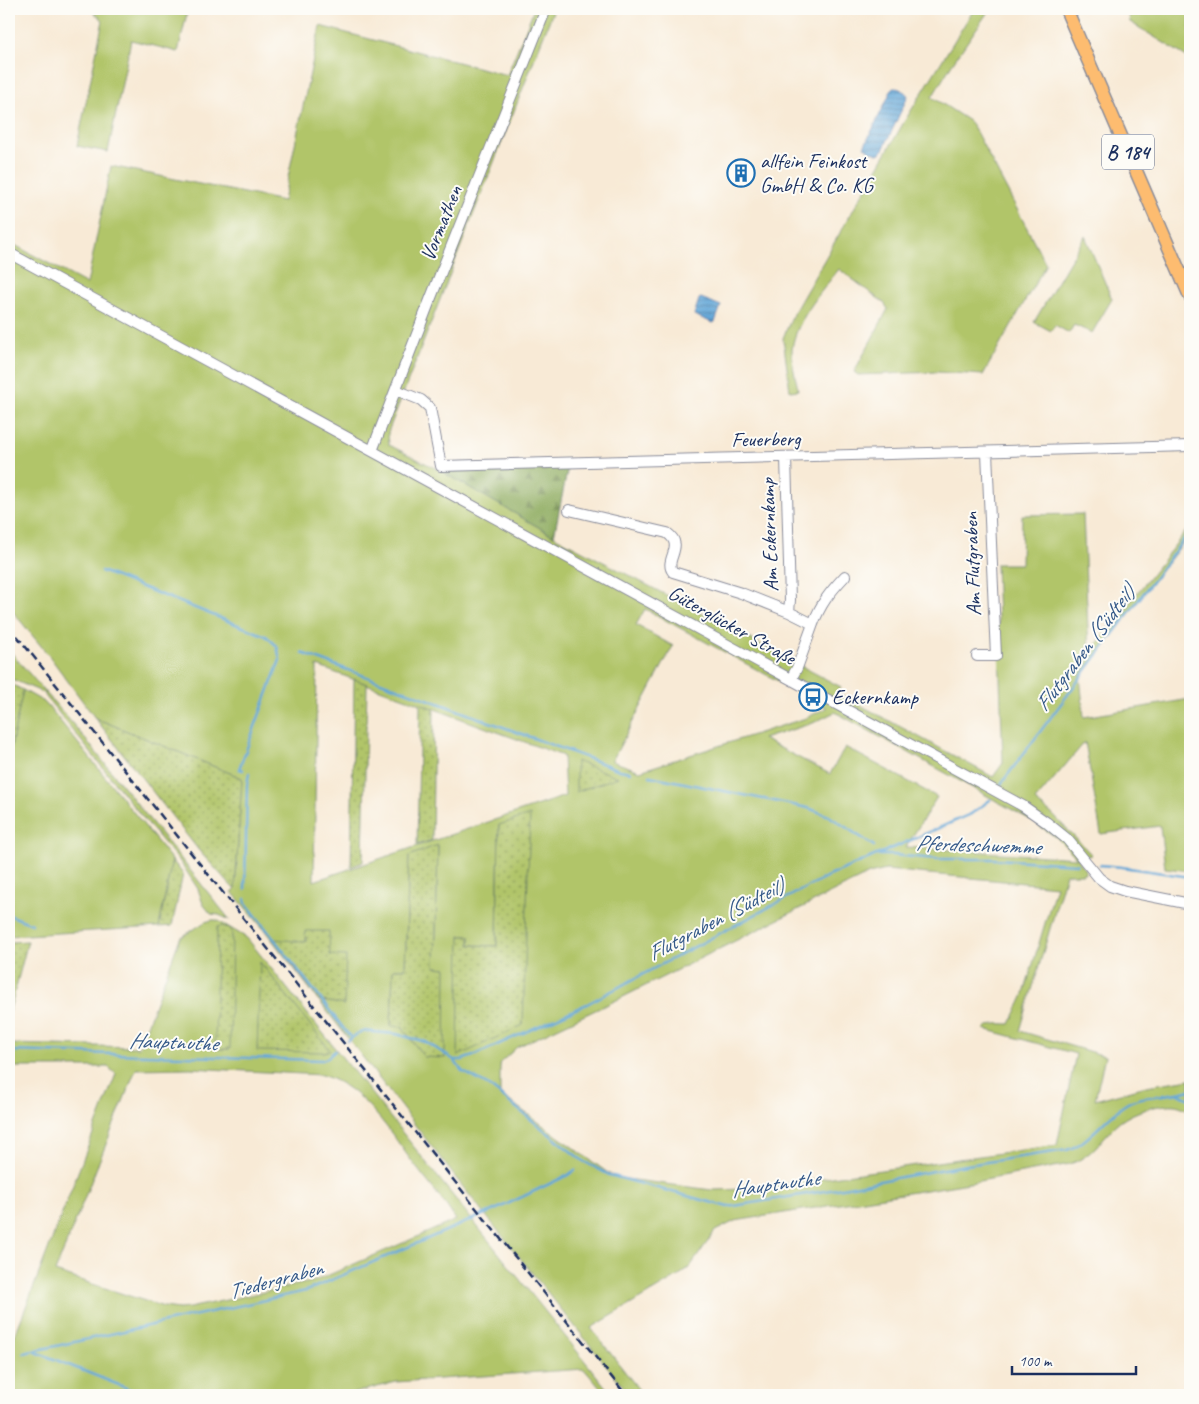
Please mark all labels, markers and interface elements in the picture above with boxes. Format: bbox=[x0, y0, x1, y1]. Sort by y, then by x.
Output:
road number: B 184 bbox=[1102, 134, 1154, 170]
place label: allfein Feinkost GmbH & Co. KG bbox=[760, 148, 875, 198]
building icon: allfein Feinkost GmbH & Co. KG bbox=[726, 158, 756, 188]
street label: Vormathen bbox=[414, 181, 468, 264]
street label: Feuerberg bbox=[731, 425, 802, 453]
street label: Am Eckernkamp bbox=[754, 477, 784, 592]
street label: Am Flutgraben bbox=[957, 511, 987, 616]
water label: Flutgraben (Südteil) bbox=[1028, 576, 1144, 717]
street label: Güterglücker Straße bbox=[664, 579, 802, 672]
bus stop icon: Eckernkamp bbox=[798, 682, 828, 712]
place label: Eckernkamp bbox=[832, 684, 919, 710]
water label: Pferdeschwemme bbox=[915, 829, 1044, 861]
water label: Flutgraben (Südteil) bbox=[643, 870, 793, 968]
water label: Hauptnuthe bbox=[128, 1026, 221, 1058]
water label: Hauptnuthe bbox=[730, 1163, 825, 1204]
water label: Tiedergraben bbox=[225, 1253, 328, 1306]
scale bar bbox=[1012, 1344, 1135, 1376]
text: 100 m bbox=[1019, 1352, 1053, 1371]

